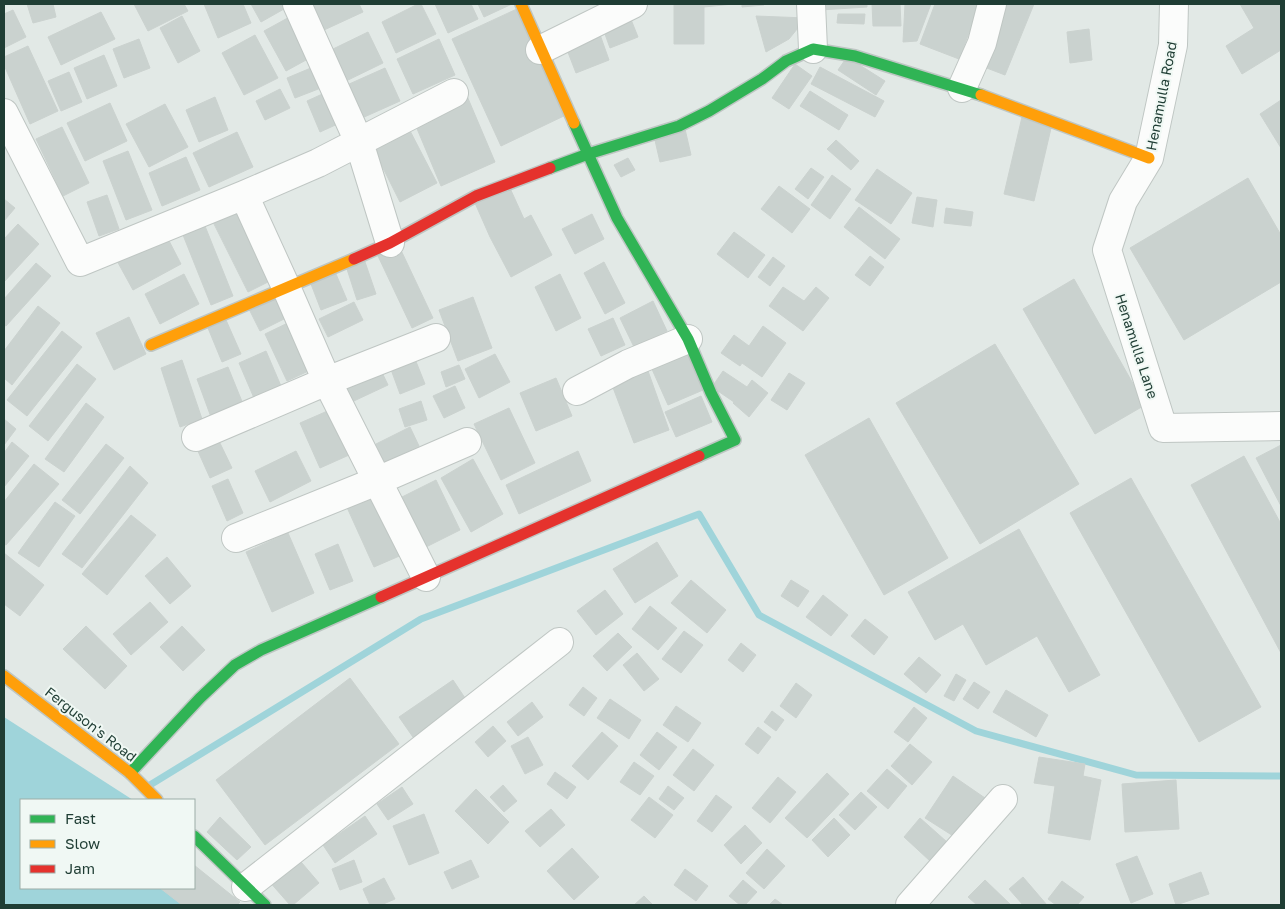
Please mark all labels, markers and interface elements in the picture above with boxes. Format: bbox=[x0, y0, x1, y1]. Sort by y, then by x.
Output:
street label: Henamulla Road bbox=[1142, 40, 1180, 152]
street label: Henamulla Lane bbox=[1112, 291, 1162, 401]
street label: Ferguson's Road bbox=[42, 683, 140, 765]
legend bbox=[20, 799, 195, 889]
text: Fast bbox=[65, 809, 96, 827]
text: Slow bbox=[65, 834, 100, 852]
text: Jam bbox=[65, 859, 95, 877]

